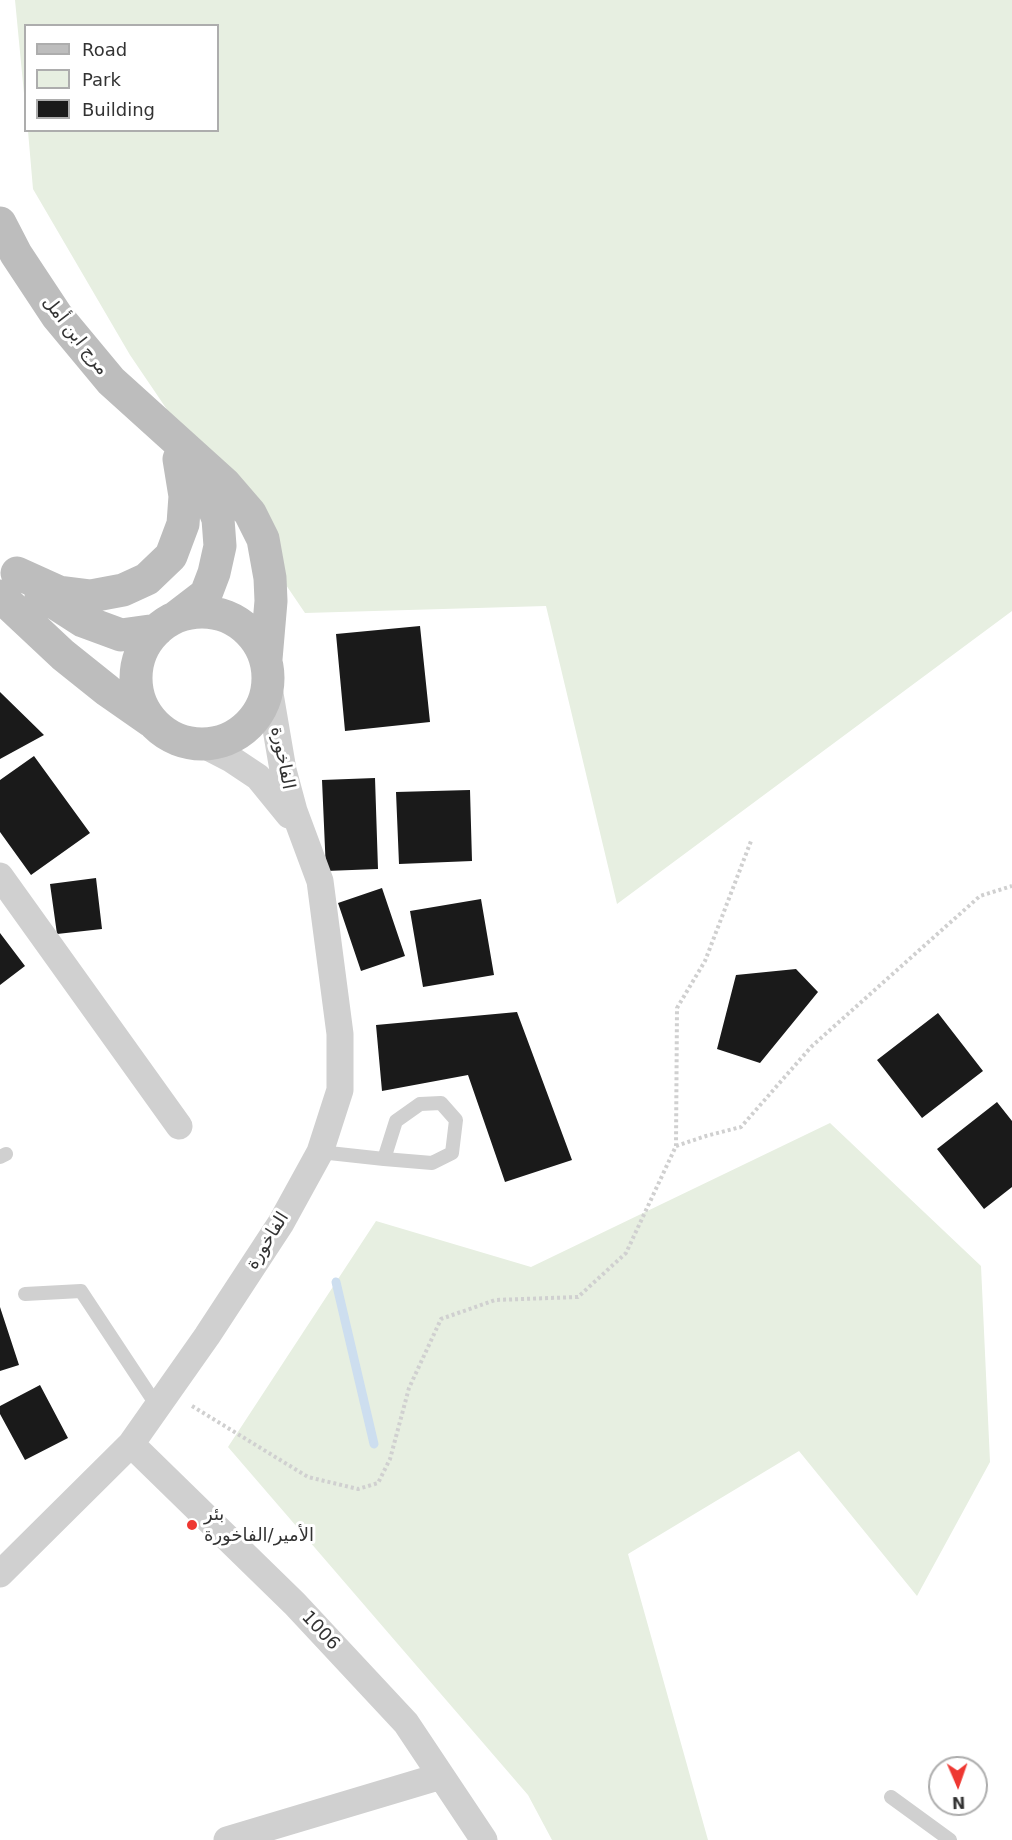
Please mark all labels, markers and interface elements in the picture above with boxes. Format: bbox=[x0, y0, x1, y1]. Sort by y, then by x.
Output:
legend bbox=[24, 24, 219, 132]
text: Road bbox=[82, 39, 127, 60]
text: Park bbox=[82, 69, 121, 90]
text: Building bbox=[82, 99, 155, 120]
street label: مرج ابن أمل bbox=[37, 292, 113, 380]
street label: الفاخورة bbox=[265, 725, 299, 791]
street label: الفاخورة bbox=[242, 1208, 294, 1274]
place label: بئر الأمير/الفاخورة bbox=[204, 1504, 314, 1546]
marker: بئر الأمير/الفاخورة bbox=[185, 1518, 199, 1532]
street label: 1006 bbox=[296, 1607, 344, 1655]
north arrow bbox=[928, 1756, 988, 1816]
text: N bbox=[952, 1793, 966, 1812]

